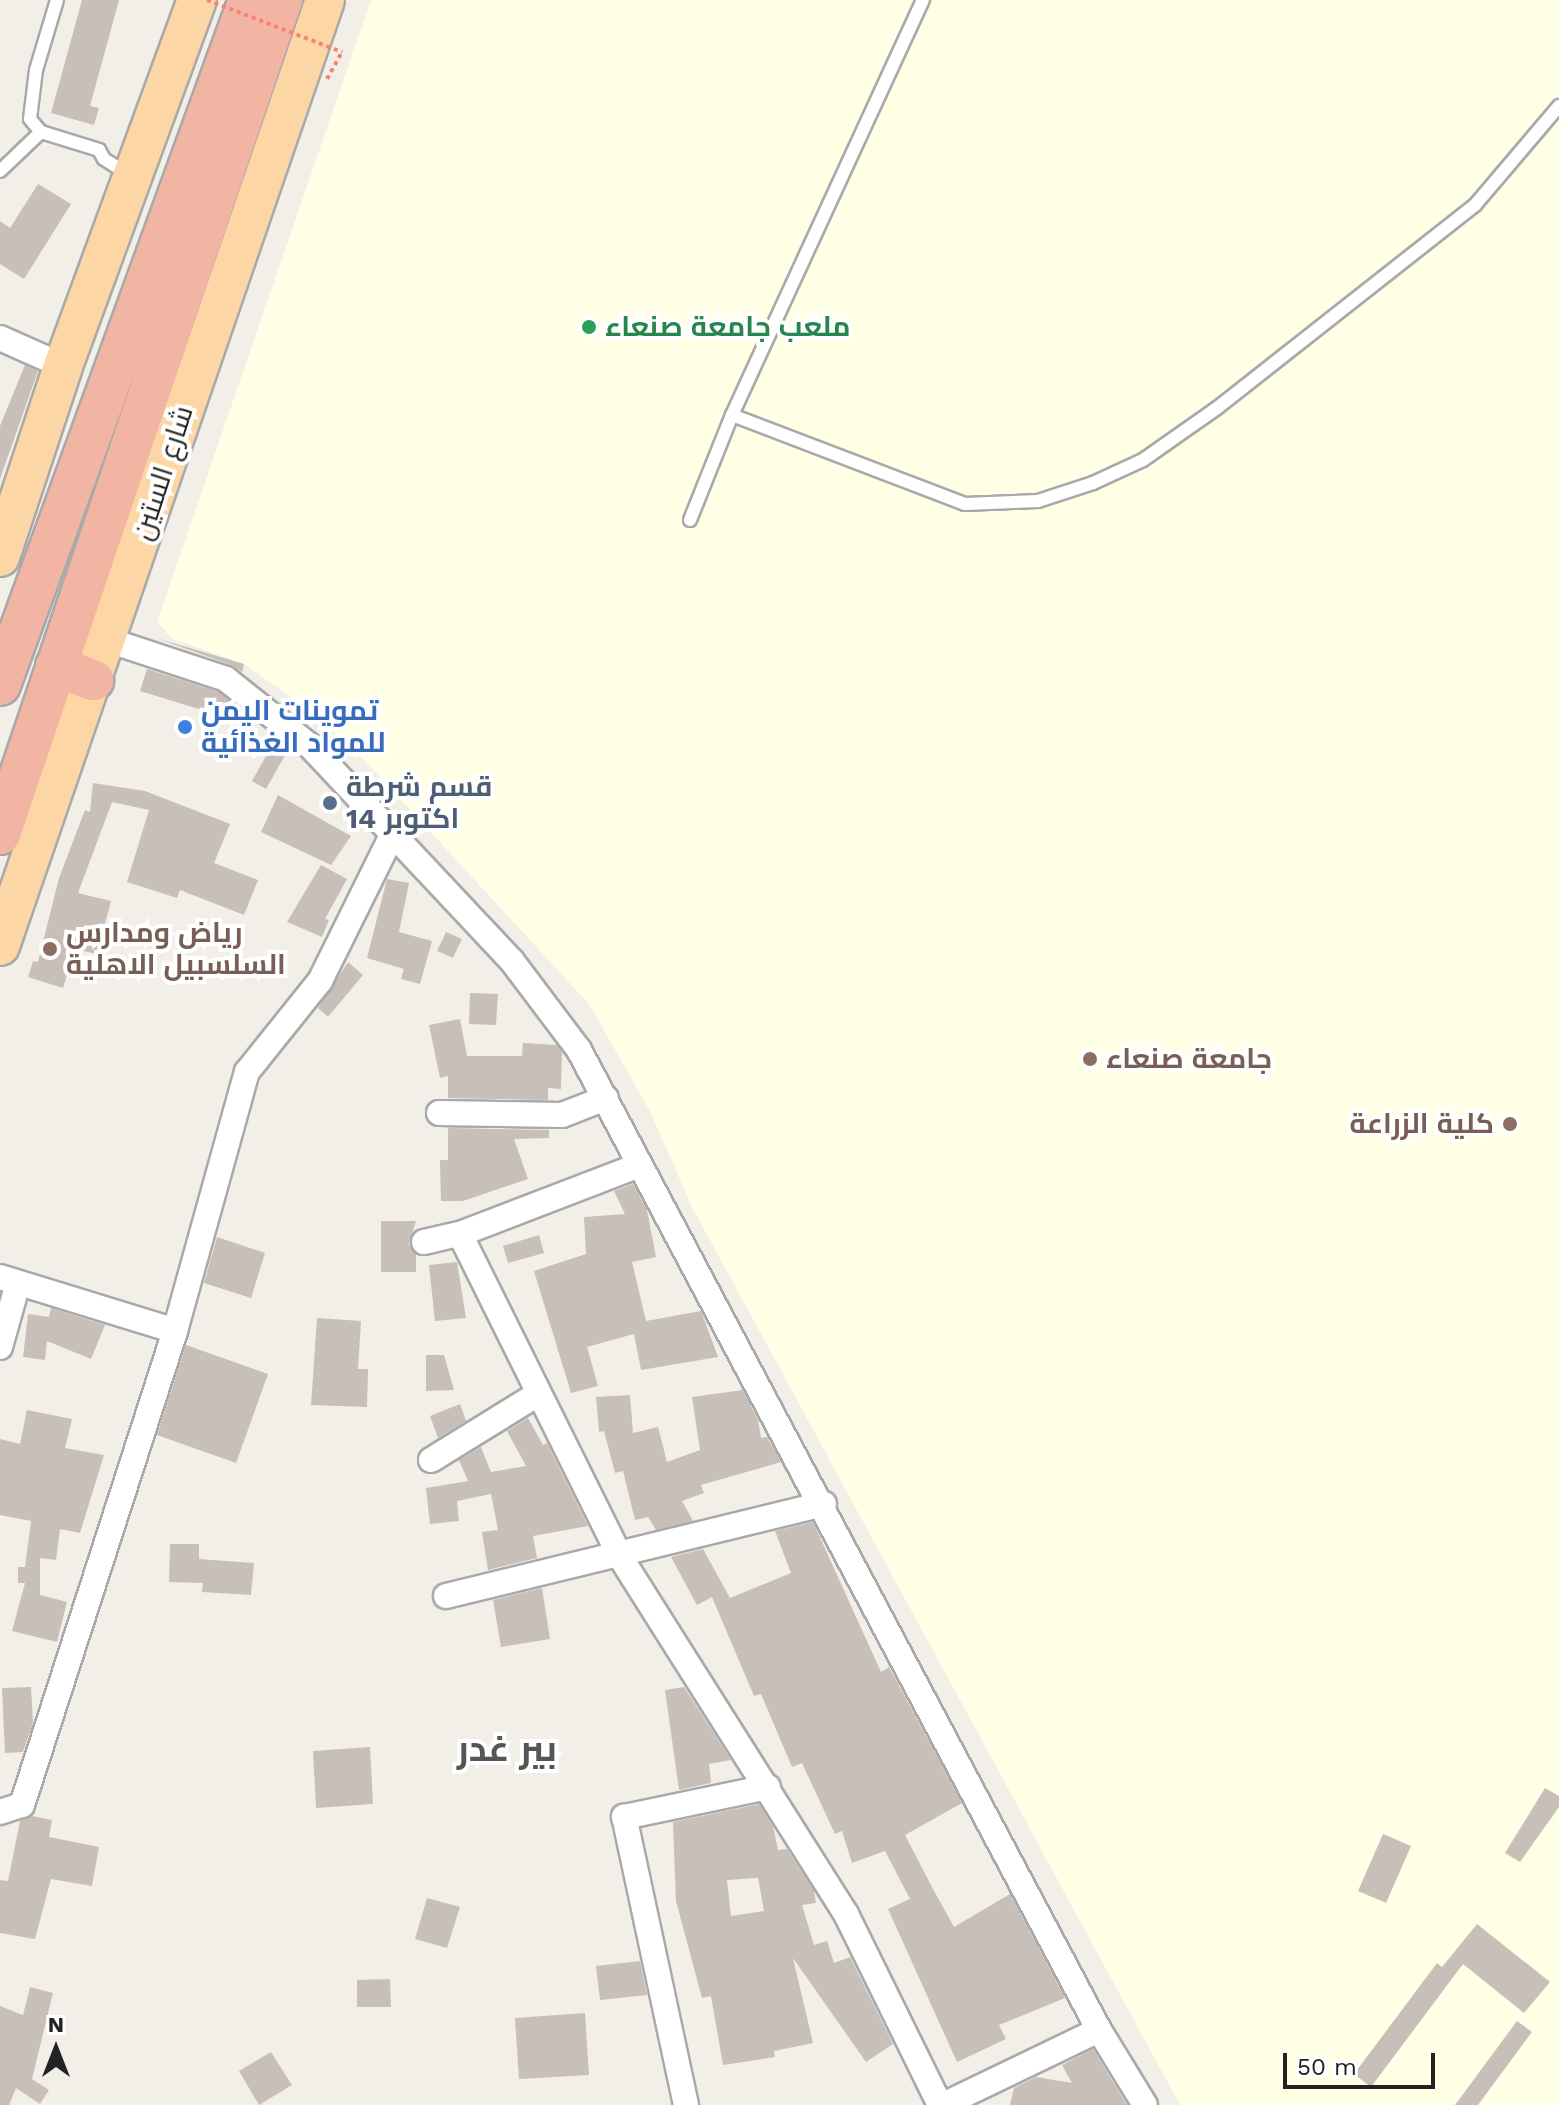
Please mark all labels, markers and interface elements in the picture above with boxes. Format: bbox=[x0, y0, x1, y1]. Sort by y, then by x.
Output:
place label: ملعب جامعة صنعاء bbox=[605, 310, 851, 344]
marker: ملعب جامعة صنعاء bbox=[580, 318, 598, 336]
street label: شارع الستين bbox=[126, 402, 200, 544]
place label: تموينات اليمن للمواد الغذائية bbox=[201, 694, 386, 760]
marker: تموينات اليمن للمواد الغذائية bbox=[176, 718, 194, 736]
place label: قسم شرطة 14 اكتوبر bbox=[346, 770, 492, 836]
marker: قسم شرطة 14 اكتوبر bbox=[321, 794, 339, 812]
place label: رياض ومدارس السلسبيل الاهلية bbox=[66, 916, 286, 982]
marker: رياض ومدارس السلسبيل الاهلية bbox=[41, 940, 59, 958]
place label: جامعة صنعاء bbox=[1106, 1042, 1272, 1076]
marker: جامعة صنعاء bbox=[1081, 1050, 1099, 1068]
place label: كلية الزراعة bbox=[1350, 1107, 1494, 1141]
marker: كلية الزراعة bbox=[1501, 1115, 1519, 1133]
district label: بير غدر bbox=[457, 1728, 557, 1772]
north arrow bbox=[16, 2009, 96, 2089]
text: N bbox=[48, 2012, 64, 2037]
scale bar bbox=[1287, 2037, 1439, 2087]
text: 50 m bbox=[1297, 2053, 1357, 2081]

